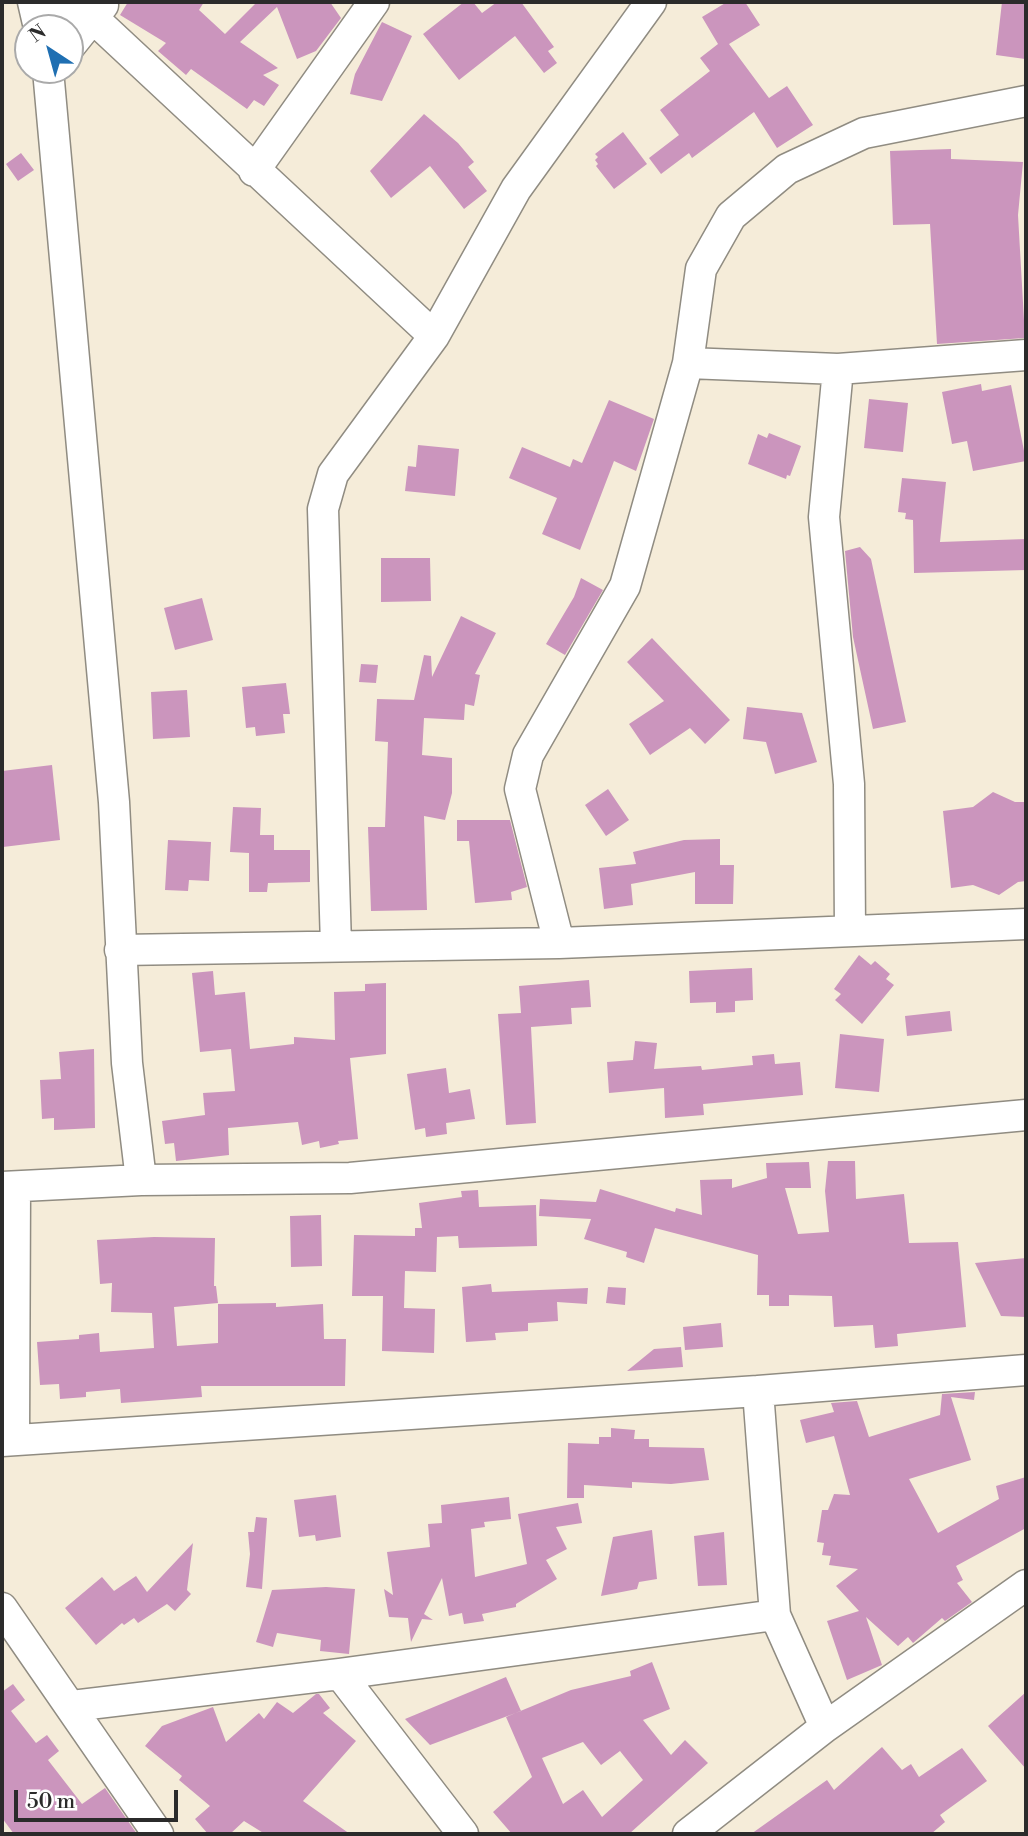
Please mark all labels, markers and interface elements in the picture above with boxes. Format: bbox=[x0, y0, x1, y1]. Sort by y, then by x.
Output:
north arrow bbox=[14, 14, 84, 84]
text: N bbox=[25, 20, 51, 48]
scale bar bbox=[18, 1776, 182, 1820]
text: 50 m bbox=[27, 1789, 75, 1815]

